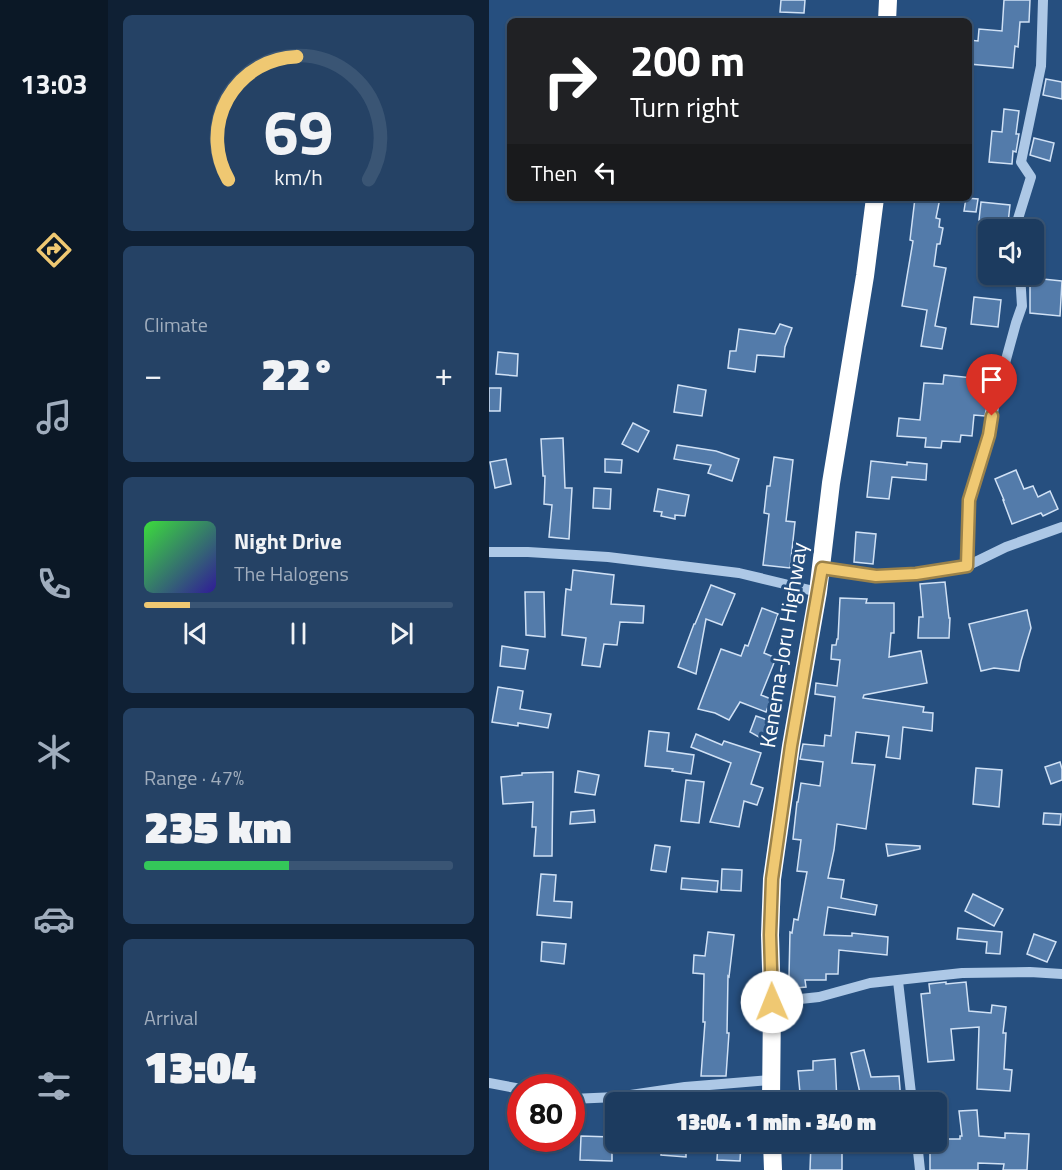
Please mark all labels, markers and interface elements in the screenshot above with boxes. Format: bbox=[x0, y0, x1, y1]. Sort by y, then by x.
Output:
text: 200 m bbox=[630, 28, 745, 92]
icon: right bbox=[531, 42, 609, 120]
text: 13:03 bbox=[20, 63, 88, 104]
text: 69 bbox=[264, 83, 333, 178]
text: Turn right bbox=[630, 86, 739, 127]
text: Then bbox=[531, 156, 577, 190]
icon: left bbox=[589, 156, 622, 189]
text: km/h bbox=[274, 161, 323, 193]
map controls bbox=[978, 219, 1044, 285]
button: sound bbox=[978, 219, 1044, 285]
icon: directions bbox=[33, 229, 75, 271]
text: Climate bbox=[144, 309, 208, 340]
text: 22° bbox=[261, 339, 336, 407]
text: − bbox=[144, 349, 162, 399]
text: + bbox=[435, 349, 453, 399]
pin bbox=[966, 354, 1017, 416]
icon: arrive bbox=[975, 363, 1008, 396]
icon: music bbox=[33, 396, 75, 438]
text: Night Drive bbox=[234, 524, 342, 558]
street label: Kenema-Joru Highway bbox=[750, 540, 816, 750]
text: The Halogens bbox=[234, 558, 349, 589]
icon: phone bbox=[33, 563, 75, 605]
icon: previous bbox=[179, 617, 212, 650]
icon: pause bbox=[282, 617, 315, 650]
icon: next bbox=[385, 617, 418, 650]
icon: climate bbox=[33, 731, 75, 773]
text: Range · 47% bbox=[144, 762, 244, 793]
text: 235 km bbox=[144, 792, 292, 860]
icon: car bbox=[33, 898, 75, 940]
position arrow bbox=[740, 970, 804, 1034]
text: Arrival bbox=[144, 1002, 198, 1033]
text: 13:04 bbox=[144, 1032, 256, 1100]
icon: filters bbox=[33, 1065, 75, 1107]
speed limit sign: 80 bbox=[507, 1074, 585, 1152]
text: 13:04 · 1 min · 340 m bbox=[676, 1105, 876, 1139]

